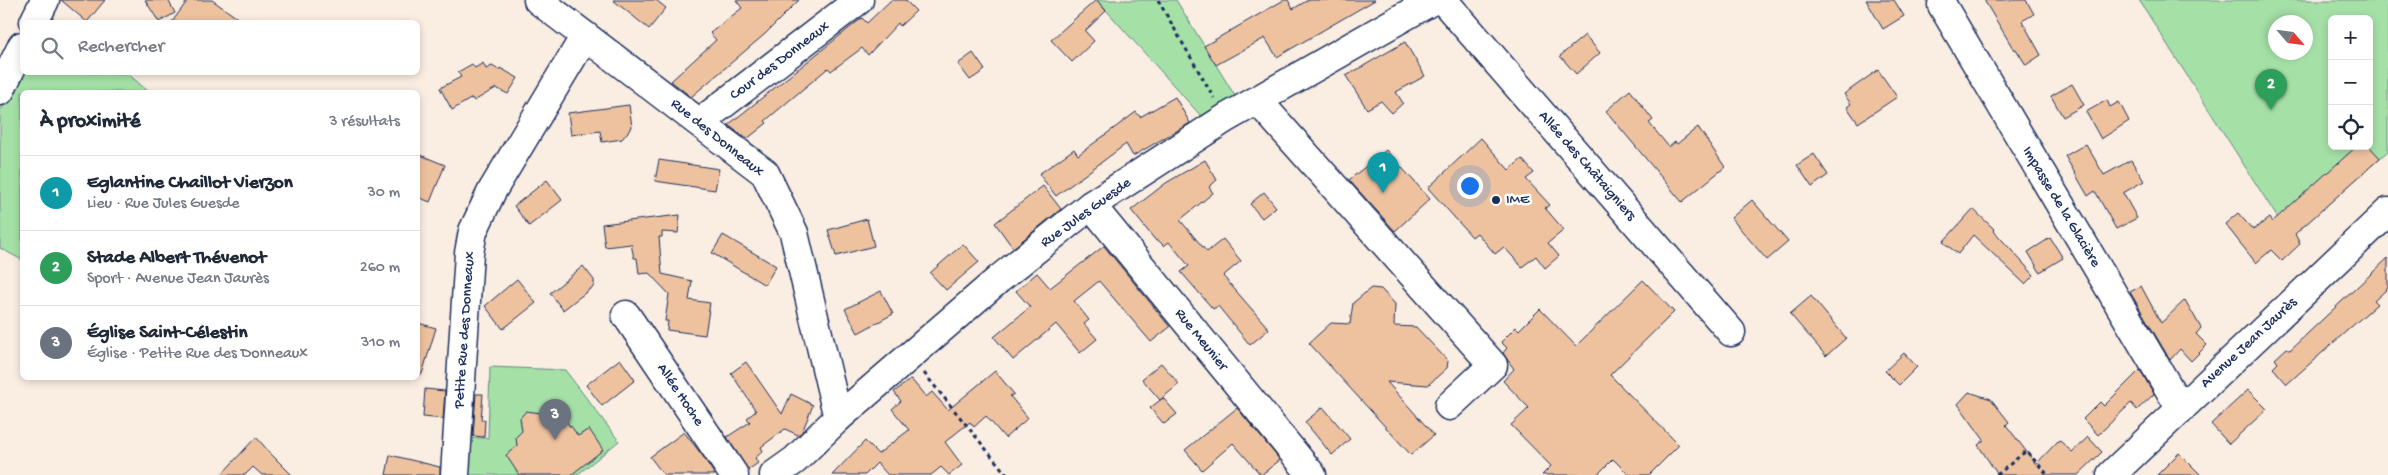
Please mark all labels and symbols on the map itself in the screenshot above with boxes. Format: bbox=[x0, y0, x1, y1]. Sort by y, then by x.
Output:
north arrow bbox=[2268, 15, 2313, 60]
street label: Cour des Donneaux bbox=[727, 18, 834, 104]
pin: 2 bbox=[2255, 69, 2287, 110]
street label: Rue des Donneaux bbox=[667, 95, 767, 181]
street label: Allée des Châtaigniers bbox=[1534, 107, 1640, 225]
street label: Impasse de la Glacière bbox=[2018, 143, 2104, 271]
pin: 1 bbox=[1367, 152, 1399, 193]
your location bbox=[1457, 173, 1483, 199]
street label: Rue Jules Guesde bbox=[1037, 174, 1135, 252]
place label: IME bbox=[1506, 191, 1530, 209]
marker: IME bbox=[1490, 194, 1502, 206]
street label: Petite Rue des Donneaux bbox=[450, 251, 479, 410]
street label: Avenue Jean Jaurès bbox=[2197, 293, 2301, 392]
street label: Rue Meunier bbox=[1170, 305, 1233, 376]
street label: Allée Hoche bbox=[652, 360, 708, 430]
pin: 3 bbox=[539, 399, 571, 440]

